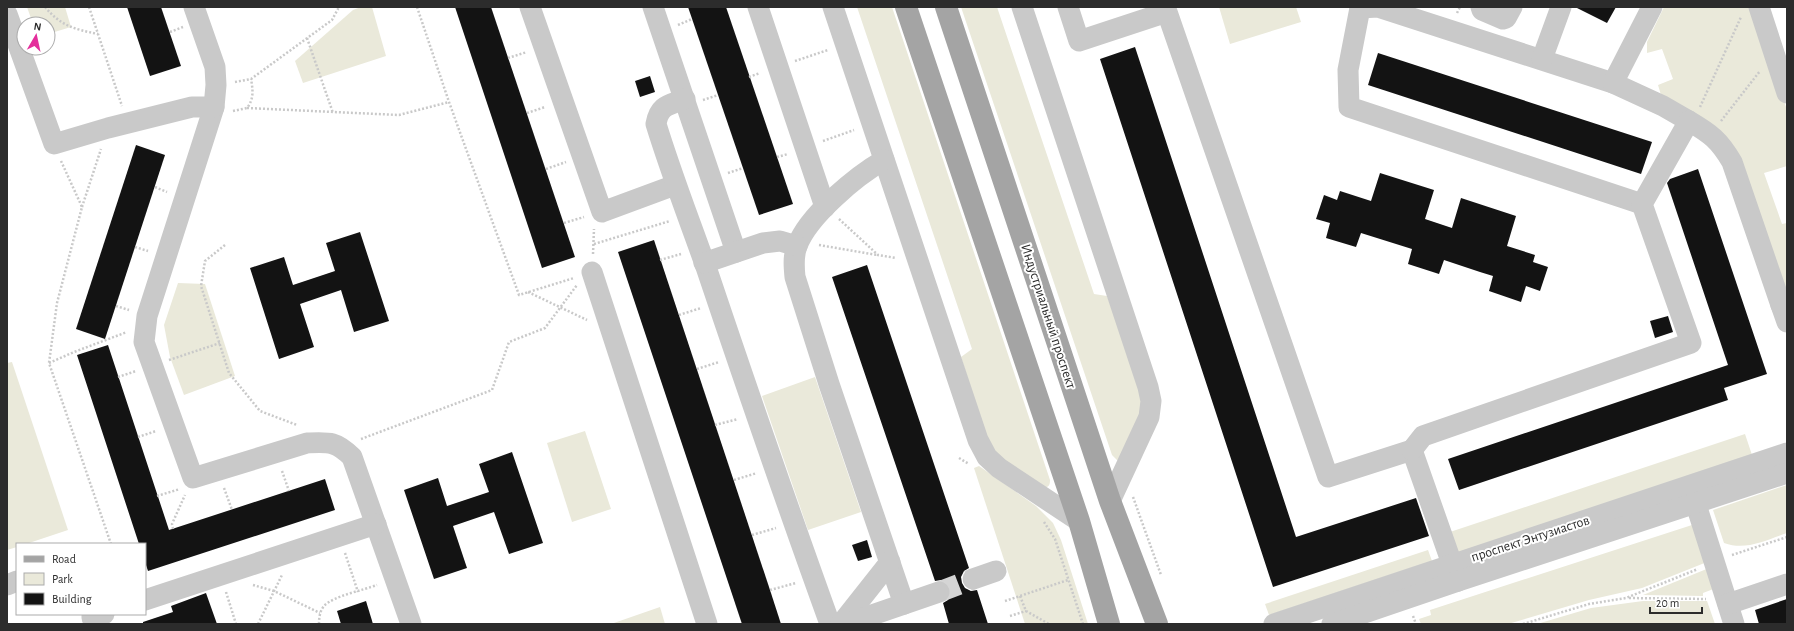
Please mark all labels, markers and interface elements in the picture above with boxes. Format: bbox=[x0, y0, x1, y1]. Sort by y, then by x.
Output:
north arrow bbox=[16, 16, 56, 56]
text: N bbox=[33, 21, 42, 33]
street label: Индустриальный проспект bbox=[1018, 242, 1078, 391]
street label: проспект Энтузиастов bbox=[1469, 513, 1591, 565]
legend bbox=[16, 543, 146, 615]
text: Road bbox=[52, 553, 76, 565]
text: Park bbox=[52, 573, 73, 585]
scale bar bbox=[1650, 589, 1702, 615]
text: Building bbox=[52, 593, 92, 605]
text: 20 m bbox=[1656, 597, 1679, 609]

